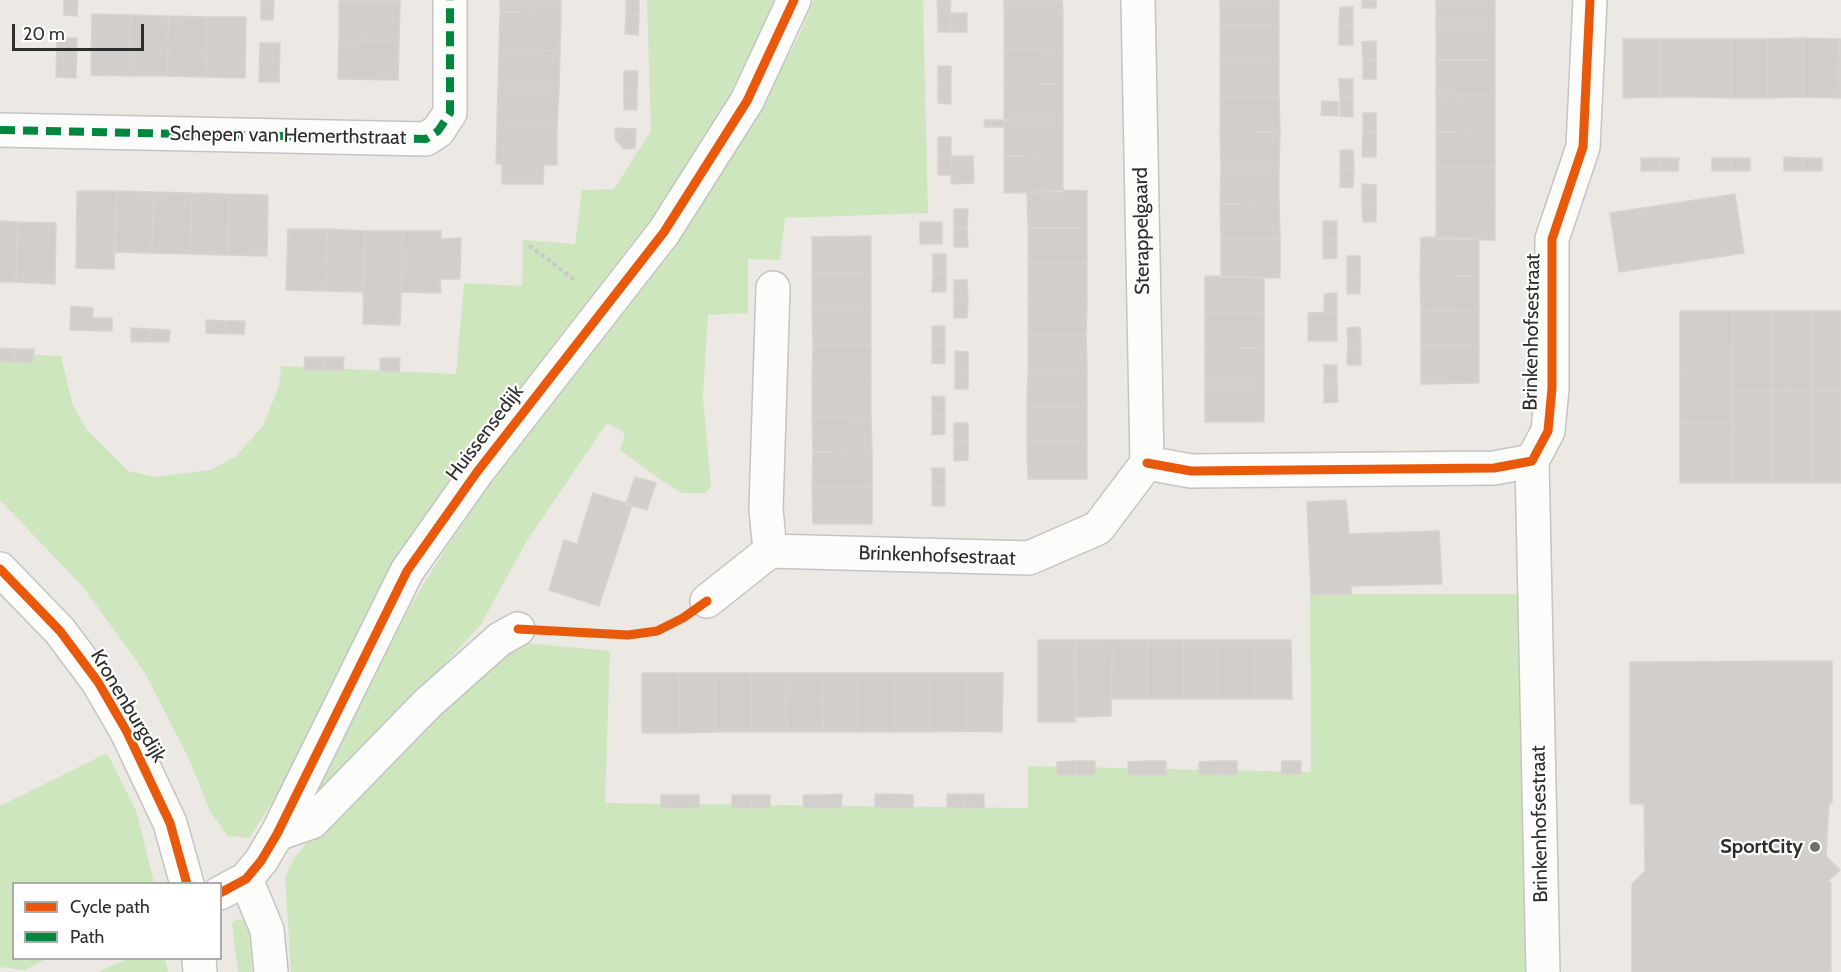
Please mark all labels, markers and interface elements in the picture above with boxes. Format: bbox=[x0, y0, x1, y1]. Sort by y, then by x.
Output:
scale bar bbox=[15, 12, 147, 50]
text: 20 m bbox=[23, 23, 65, 45]
street label: Schepen van Hemerthstraat bbox=[170, 122, 406, 150]
street label: Sterappelgaard bbox=[1129, 167, 1155, 295]
street label: Brinkenhofsestraat bbox=[1519, 253, 1545, 411]
street label: Huissensedijk bbox=[441, 380, 529, 486]
street label: Brinkenhofsestraat bbox=[858, 541, 1016, 571]
street label: Kronenburgdijk bbox=[85, 645, 171, 767]
street label: Brinkenhofsestraat bbox=[1527, 745, 1553, 903]
place label: SportCity bbox=[1720, 835, 1803, 859]
marker: SportCity bbox=[1808, 840, 1822, 854]
legend bbox=[12, 882, 222, 960]
text: Cycle path bbox=[70, 896, 150, 918]
text: Path bbox=[70, 926, 104, 948]

